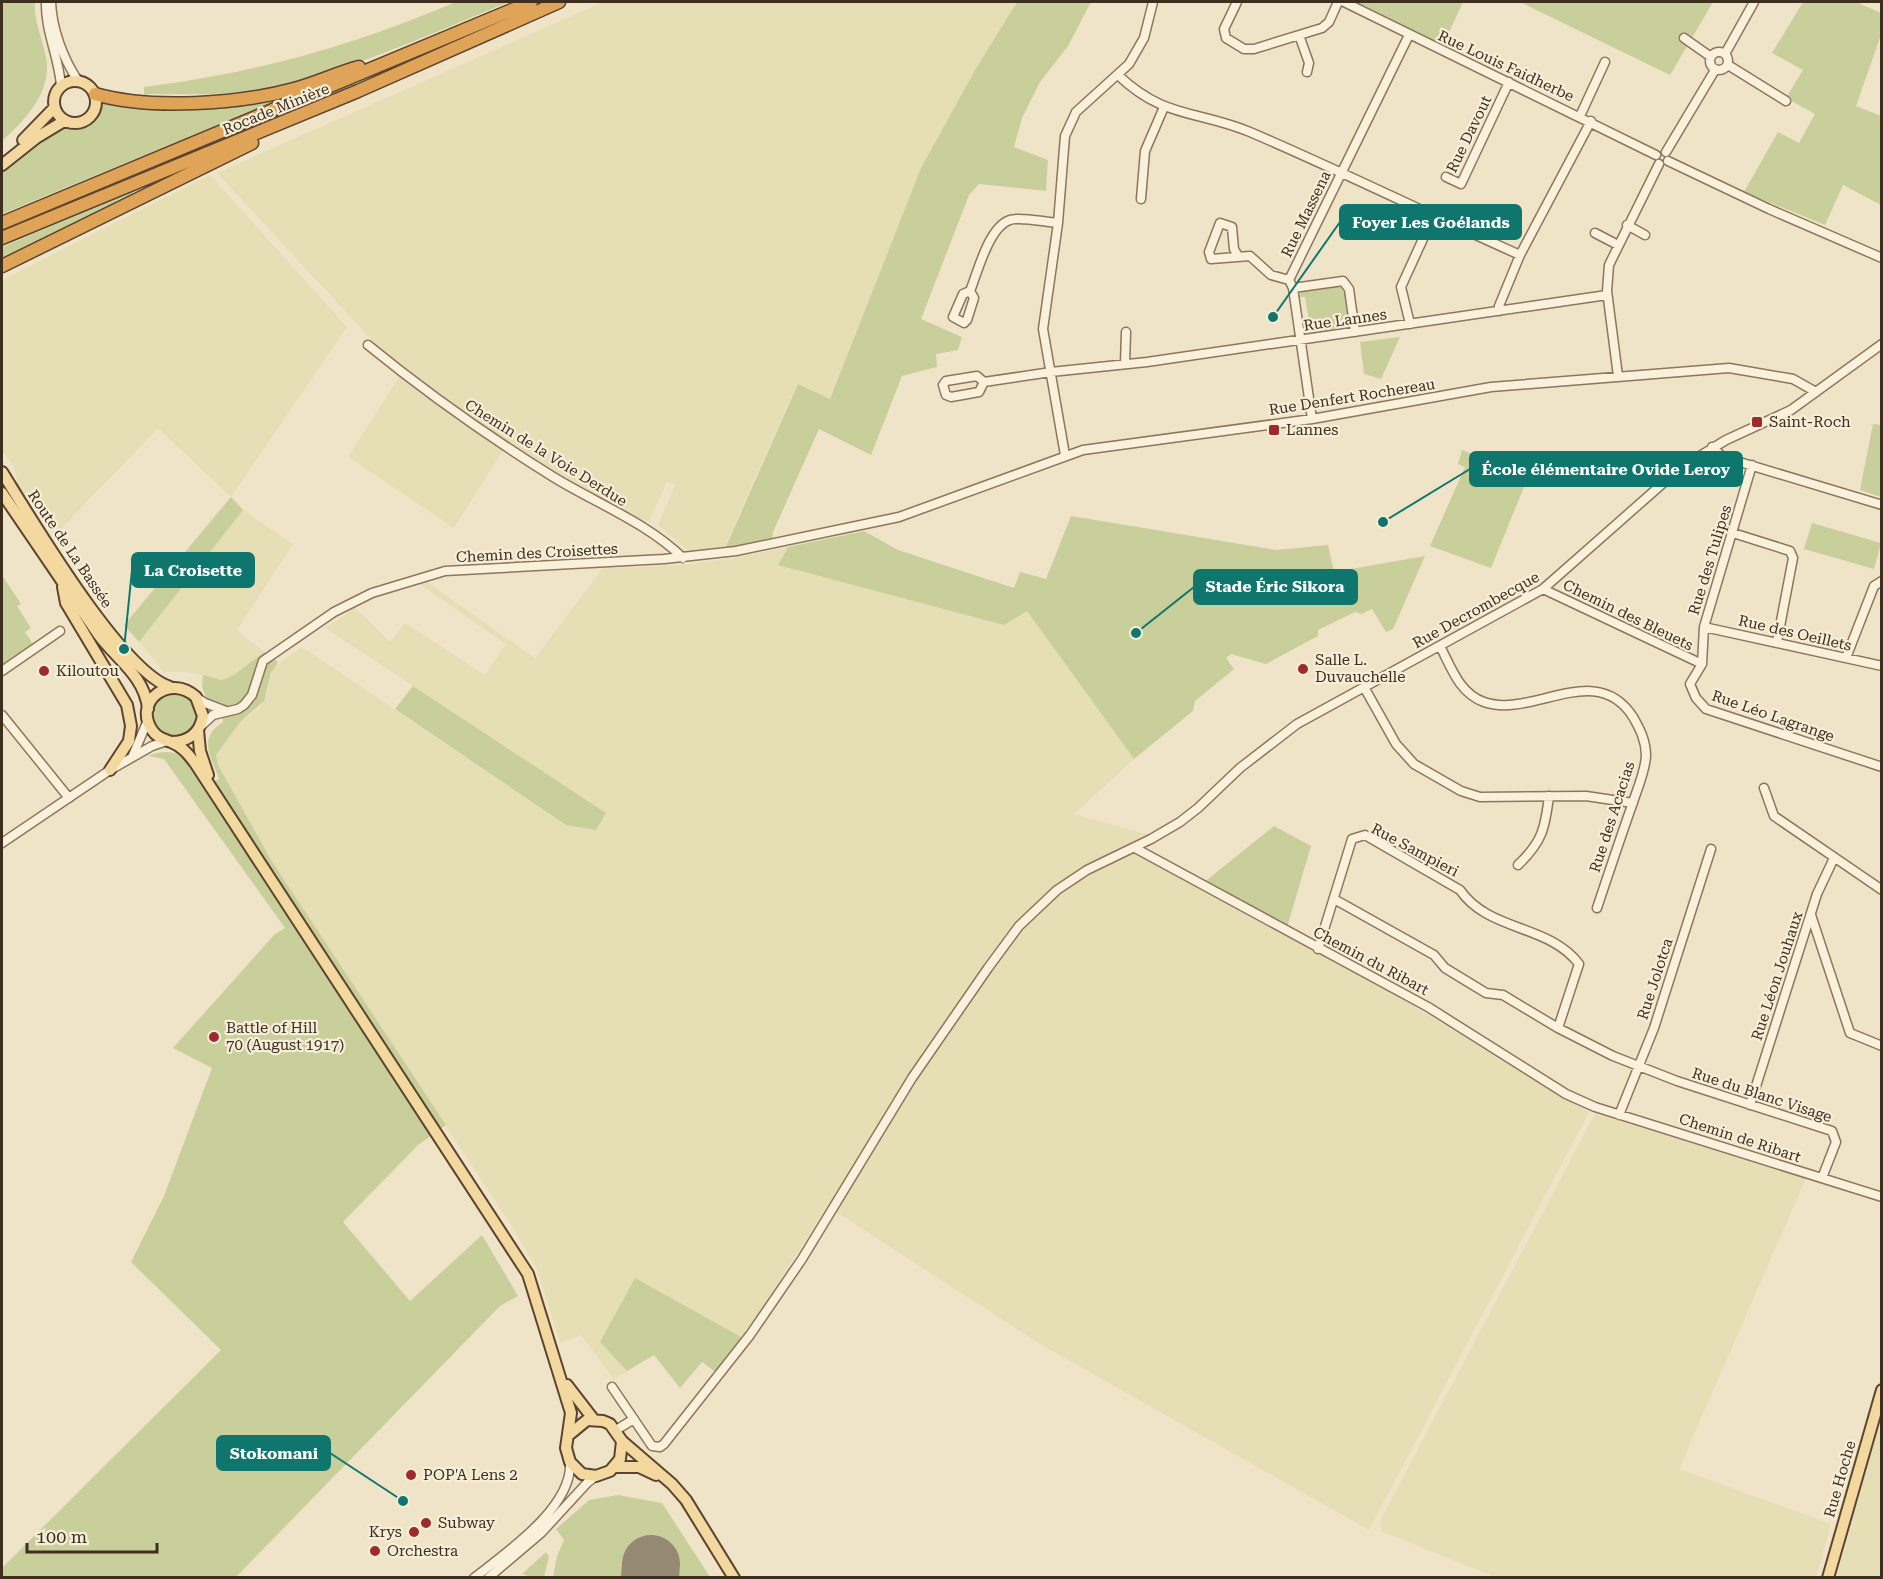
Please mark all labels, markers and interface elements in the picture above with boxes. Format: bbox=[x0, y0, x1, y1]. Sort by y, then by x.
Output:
street label: Rue Louis Faidherbe bbox=[1435, 27, 1577, 105]
street label: Rocade Minière bbox=[220, 79, 332, 139]
street label: Rue Davout bbox=[1443, 92, 1496, 175]
street label: Rue Massena bbox=[1277, 168, 1335, 260]
callout: Foyer Les Goélands bbox=[1340, 205, 1521, 239]
text: Foyer Les Goélands bbox=[1352, 213, 1510, 232]
street label: Rue Lannes bbox=[1302, 305, 1388, 335]
street label: Rue Denfert Rochereau bbox=[1268, 375, 1437, 419]
street label: Chemin de la Voie Derdue bbox=[462, 396, 630, 510]
place label: Saint-Roch bbox=[1769, 413, 1851, 431]
marker: Saint-Roch bbox=[1750, 415, 1764, 429]
place label: Lannes bbox=[1286, 421, 1338, 439]
marker: Lannes bbox=[1267, 423, 1281, 437]
callout: École élémentaire Ovide Leroy bbox=[1470, 452, 1742, 486]
text: École élémentaire Ovide Leroy bbox=[1482, 460, 1731, 479]
street label: Route de La Bassée bbox=[24, 487, 116, 611]
street label: Rue des Tulipes bbox=[1685, 503, 1735, 617]
street label: Chemin des Croisettes bbox=[456, 540, 618, 566]
callout: La Croisette bbox=[132, 553, 254, 587]
text: La Croisette bbox=[144, 561, 242, 580]
street label: Rue Decrombecque bbox=[1410, 568, 1542, 652]
callout: Stade Éric Sikora bbox=[1194, 570, 1357, 604]
street label: Chemin des Bleuets bbox=[1560, 576, 1696, 654]
text: Stade Éric Sikora bbox=[1206, 577, 1345, 596]
street label: Rue des Oeillets bbox=[1737, 611, 1853, 655]
place label: Salle L. Duvauchelle bbox=[1315, 651, 1405, 686]
place label: Kiloutou bbox=[56, 662, 120, 680]
marker: Salle L. Duvauchelle bbox=[1296, 662, 1310, 676]
marker: Kiloutou bbox=[37, 664, 51, 678]
street label: Rue Léo Lagrange bbox=[1709, 687, 1837, 745]
street label: Rue des Acacias bbox=[1586, 759, 1638, 875]
street label: Rue Sampieri bbox=[1368, 819, 1462, 881]
street label: Rue Léon Jouhaux bbox=[1748, 909, 1806, 1043]
street label: Chemin du Ribart bbox=[1310, 923, 1432, 999]
street label: Rue Jolotca bbox=[1633, 936, 1677, 1022]
place label: Battle of Hill 70 (August 1917) bbox=[226, 1019, 344, 1054]
marker: Battle of Hill 70 (August 1917) bbox=[207, 1030, 221, 1044]
street label: Rue du Blanc Visage bbox=[1690, 1064, 1834, 1126]
street label: Chemin de Ribart bbox=[1677, 1110, 1804, 1166]
callout: Stokomani bbox=[217, 1436, 330, 1470]
street label: Rue Hoche bbox=[1820, 1438, 1860, 1520]
text: Stokomani bbox=[230, 1444, 319, 1463]
place label: POP'A Lens 2 bbox=[423, 1466, 518, 1484]
marker: POP'A Lens 2 bbox=[404, 1468, 418, 1482]
place label: Subway bbox=[438, 1514, 495, 1532]
scale bar bbox=[27, 1516, 158, 1554]
marker: Subway bbox=[419, 1516, 433, 1530]
place label: Krys bbox=[369, 1523, 402, 1541]
marker: Krys bbox=[407, 1525, 421, 1539]
text: 100 m bbox=[36, 1526, 87, 1547]
place label: Orchestra bbox=[387, 1542, 458, 1560]
marker: Orchestra bbox=[368, 1544, 382, 1558]

